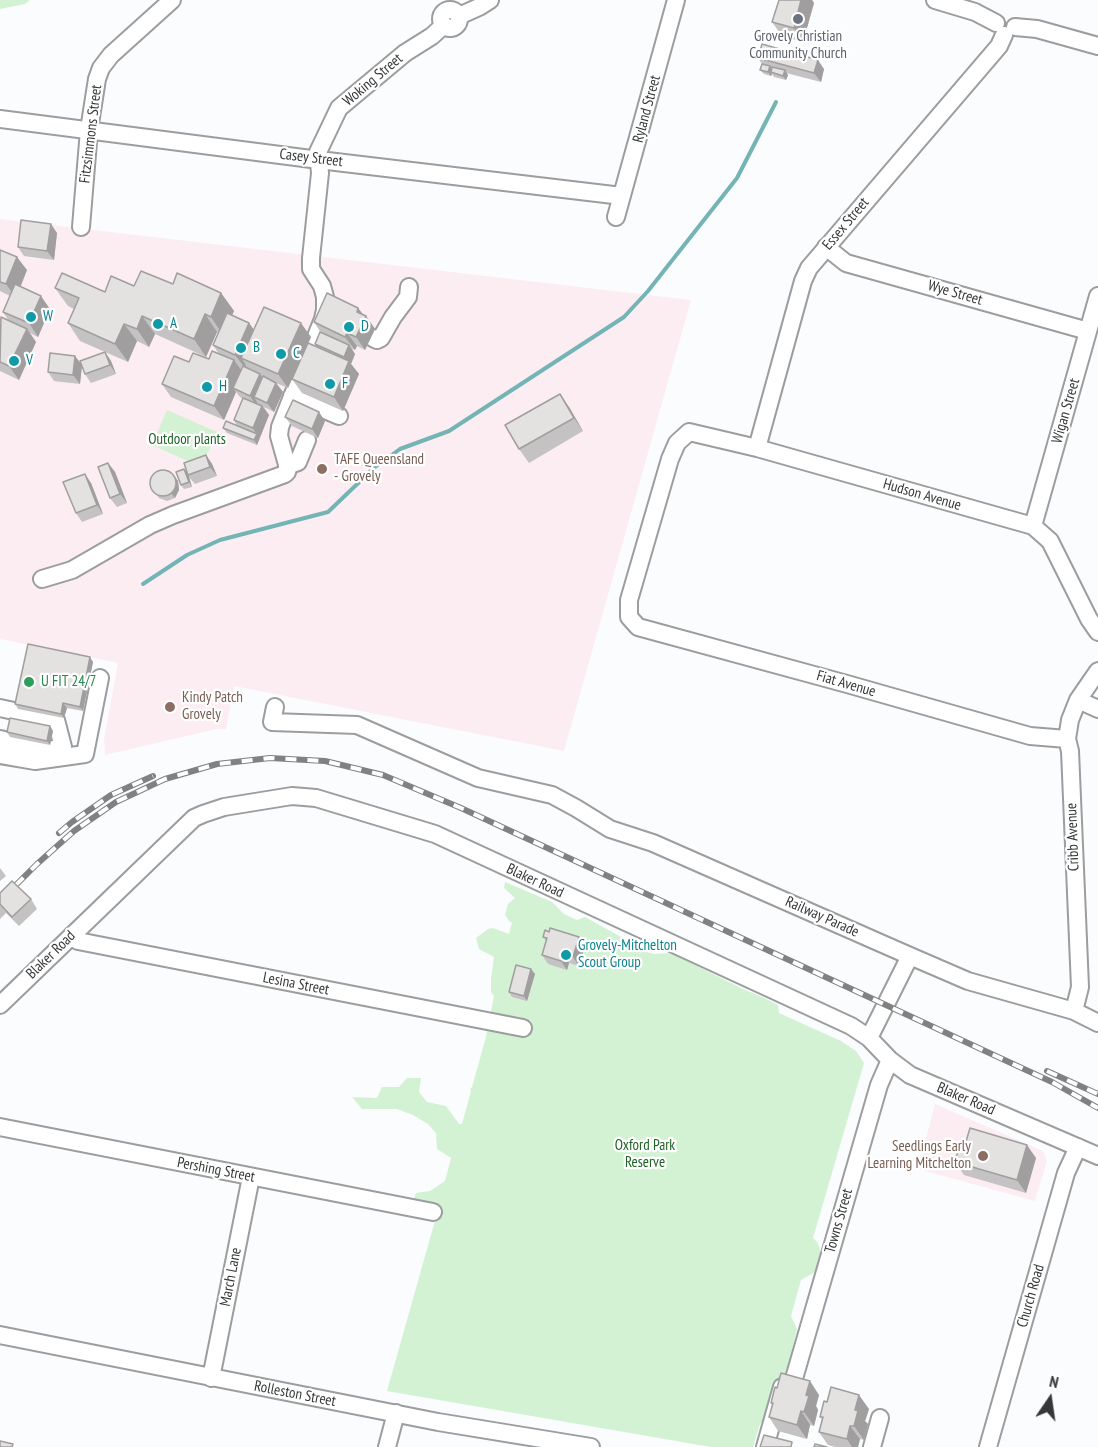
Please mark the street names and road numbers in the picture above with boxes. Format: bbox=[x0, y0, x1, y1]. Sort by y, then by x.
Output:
street label: Woking Street bbox=[339, 50, 407, 110]
street label: Ryland Street bbox=[629, 73, 665, 145]
street label: Fitzsimmons Street bbox=[76, 84, 106, 184]
street label: Casey Street bbox=[278, 145, 344, 171]
street label: Essex Street bbox=[819, 194, 873, 254]
street label: Wye Street bbox=[926, 277, 984, 309]
street label: Wigan Street bbox=[1048, 376, 1084, 446]
street label: Hudson Avenue bbox=[881, 475, 963, 515]
street label: Fiat Avenue bbox=[814, 667, 878, 701]
street label: Cribb Avenue bbox=[1063, 803, 1083, 871]
street label: Blaker Road bbox=[503, 860, 567, 902]
street label: Railway Parade bbox=[782, 893, 862, 941]
street label: Blaker Road bbox=[23, 927, 79, 983]
street label: Lesina Street bbox=[261, 969, 331, 999]
street label: Blaker Road bbox=[934, 1079, 998, 1119]
street label: Pershing Street bbox=[176, 1154, 256, 1186]
street label: Towns Street bbox=[821, 1187, 857, 1255]
street label: March Lane bbox=[216, 1246, 246, 1308]
street label: Church Road bbox=[1013, 1262, 1049, 1330]
street label: Rolleston Street bbox=[253, 1377, 337, 1411]

